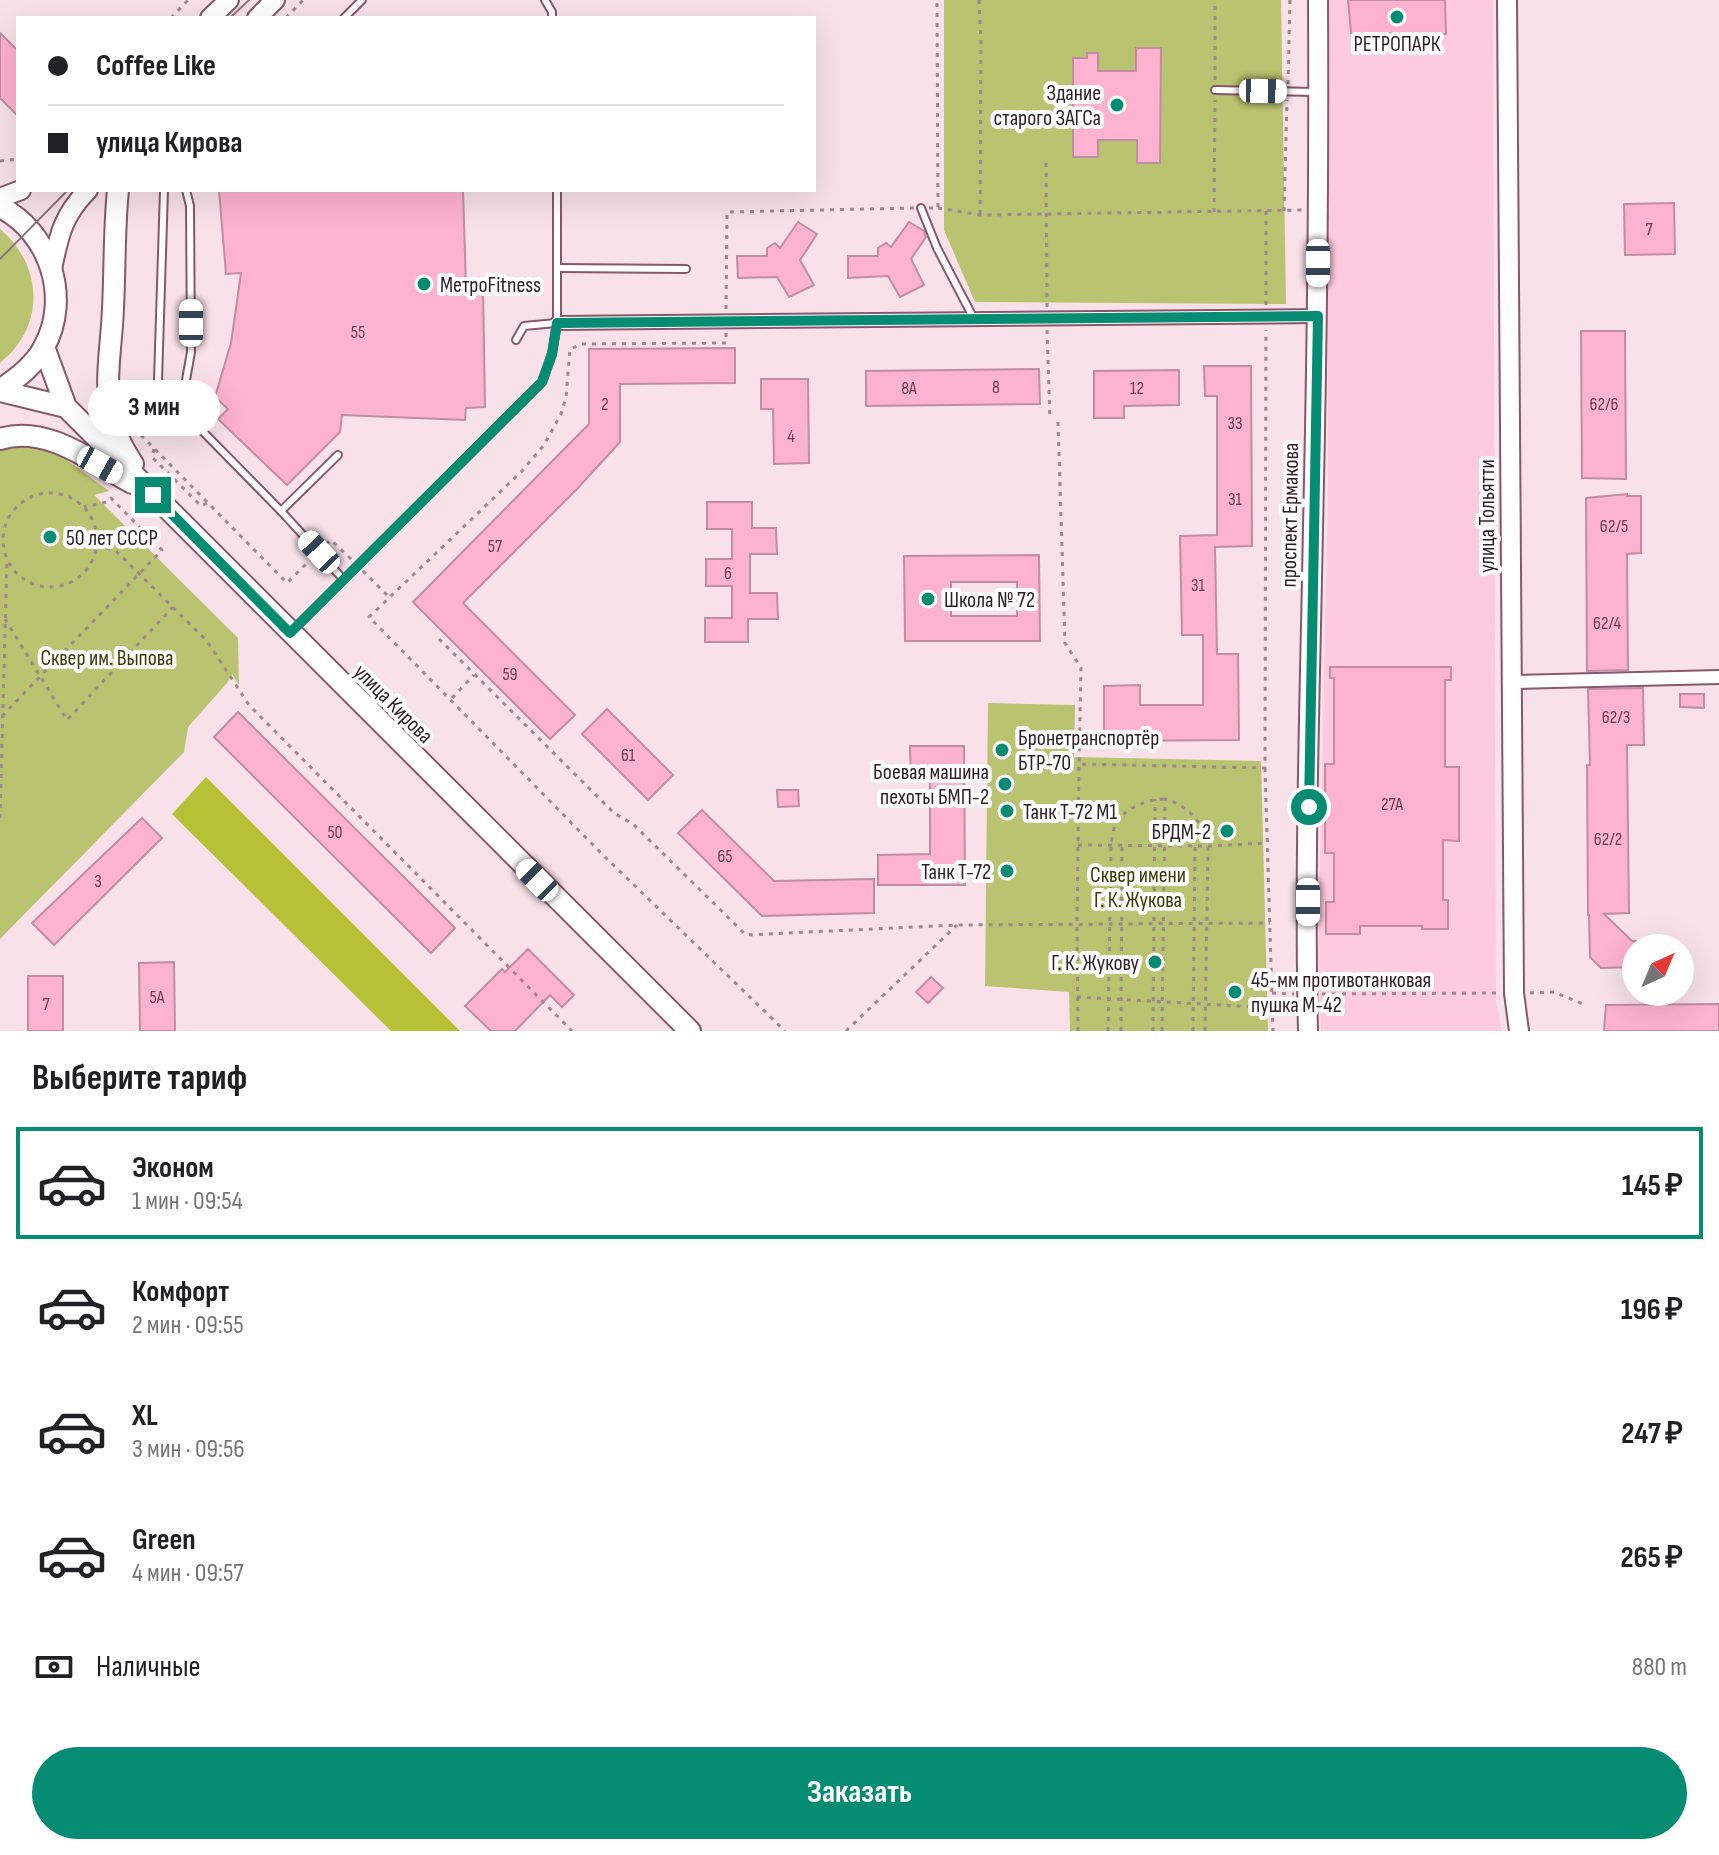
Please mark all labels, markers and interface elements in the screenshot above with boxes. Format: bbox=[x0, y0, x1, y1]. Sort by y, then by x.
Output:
marker: РЕТРОПАРК bbox=[1388, 8, 1406, 26]
place label: РЕТРОПАРК bbox=[1353, 31, 1441, 58]
text: Coffee Like bbox=[96, 48, 216, 84]
car bbox=[1239, 79, 1287, 103]
place label: Здание старого ЗАГСа bbox=[993, 80, 1101, 132]
marker: Здание старого ЗАГСа bbox=[1108, 96, 1126, 114]
text: улица Кирова bbox=[96, 125, 242, 161]
house number: 7 bbox=[1645, 219, 1653, 240]
car bbox=[1306, 239, 1330, 287]
place label: МетроFitness bbox=[440, 272, 541, 299]
marker: МетроFitness bbox=[415, 275, 433, 293]
car bbox=[179, 299, 203, 347]
house number: 55 bbox=[351, 322, 365, 343]
house number: 8 bbox=[992, 377, 1000, 398]
house number: 8А bbox=[901, 378, 917, 399]
house number: 12 bbox=[1130, 378, 1144, 399]
callout: 3 мин bbox=[87, 379, 219, 435]
text: 3 мин bbox=[128, 392, 180, 423]
house number: 2 bbox=[601, 394, 609, 415]
house number: 62/6 bbox=[1590, 394, 1619, 415]
house number: 33 bbox=[1227, 413, 1243, 434]
house number: 4 bbox=[787, 426, 795, 447]
car bbox=[73, 443, 127, 487]
street label: проспект Ермакова bbox=[1276, 443, 1305, 588]
street label: улица Тольятти bbox=[1474, 459, 1501, 573]
route end bbox=[135, 477, 171, 513]
house number: 31 bbox=[1228, 489, 1243, 510]
house number: 62/5 bbox=[1600, 516, 1628, 537]
place label: 50 лет СССР bbox=[66, 525, 158, 552]
car bbox=[294, 526, 344, 578]
marker: 50 лет СССР bbox=[41, 528, 59, 546]
house number: 57 bbox=[488, 536, 503, 557]
house number: 6 bbox=[724, 563, 732, 584]
house number: 31 bbox=[1191, 575, 1206, 596]
place label: Школа № 72 bbox=[944, 587, 1035, 614]
marker: Школа № 72 bbox=[919, 590, 937, 608]
house number: 62/4 bbox=[1593, 613, 1621, 634]
park label: Сквер им. Выпова bbox=[40, 645, 174, 672]
street label: улица Кирова bbox=[348, 659, 438, 749]
house number: 59 bbox=[502, 664, 518, 685]
house number: 62/3 bbox=[1602, 707, 1630, 728]
place label: Бронетранспортёр БТР-70 bbox=[1018, 725, 1159, 777]
marker: Бронетранспортёр БТР-70 bbox=[993, 741, 1011, 759]
house number: 61 bbox=[621, 745, 636, 766]
place label: Боевая машина пехоты БМП-2 bbox=[873, 759, 989, 811]
marker: Боевая машина пехоты БМП-2 bbox=[996, 775, 1014, 793]
route start bbox=[1291, 789, 1327, 825]
house number: 27А bbox=[1381, 794, 1403, 815]
place label: Танк Т-72 М1 bbox=[1023, 799, 1117, 826]
marker: Танк Т-72 М1 bbox=[998, 802, 1016, 820]
place label: БРДМ-2 bbox=[1152, 819, 1211, 846]
house number: 50 bbox=[327, 822, 343, 843]
marker: БРДМ-2 bbox=[1218, 822, 1236, 840]
house number: 62/2 bbox=[1594, 829, 1622, 850]
house number: 65 bbox=[717, 846, 733, 867]
car bbox=[512, 855, 562, 905]
place label: Танк Т-72 bbox=[921, 859, 991, 886]
marker: Танк Т-72 bbox=[998, 862, 1016, 880]
park label: Сквер имени Г. К. Жукова bbox=[1090, 862, 1186, 914]
house number: 3 bbox=[94, 871, 102, 892]
car bbox=[1296, 878, 1320, 926]
north arrow bbox=[1622, 934, 1694, 1006]
map controls bbox=[1622, 934, 1694, 1006]
place label: Г. К. Жукову bbox=[1051, 950, 1139, 977]
marker: Г. К. Жукову bbox=[1146, 953, 1164, 971]
place label: 45-мм противотанковая пушка М-42 bbox=[1251, 967, 1431, 1019]
marker: 45-мм противотанковая пушка М-42 bbox=[1226, 983, 1244, 1001]
house number: 5А bbox=[150, 987, 165, 1008]
house number: 7 bbox=[42, 994, 50, 1015]
text: Выберите тариф bbox=[32, 1057, 247, 1100]
icon: car bbox=[36, 1147, 108, 1219]
text: Эконом bbox=[132, 1150, 214, 1186]
text: 145 ₽ bbox=[1622, 1168, 1683, 1204]
text: 1 мин · 09:54 bbox=[132, 1186, 243, 1217]
icon: car bbox=[36, 1271, 108, 1343]
text: Комфорт bbox=[132, 1274, 229, 1310]
text: 196 ₽ bbox=[1621, 1292, 1683, 1328]
text: 2 мин · 09:55 bbox=[132, 1310, 244, 1341]
icon: car bbox=[36, 1395, 108, 1467]
text: XL bbox=[132, 1398, 158, 1434]
text: 247 ₽ bbox=[1621, 1416, 1683, 1452]
text: 3 мин · 09:56 bbox=[132, 1434, 245, 1465]
icon: car bbox=[36, 1519, 108, 1591]
text: Green bbox=[132, 1522, 196, 1558]
text: 265 ₽ bbox=[1620, 1540, 1683, 1576]
text: 4 мин · 09:57 bbox=[132, 1558, 244, 1589]
icon: cash bbox=[32, 1645, 76, 1689]
text: Наличные bbox=[96, 1649, 201, 1685]
text: 880 m bbox=[1632, 1652, 1687, 1683]
button: Заказать bbox=[32, 1747, 1687, 1839]

